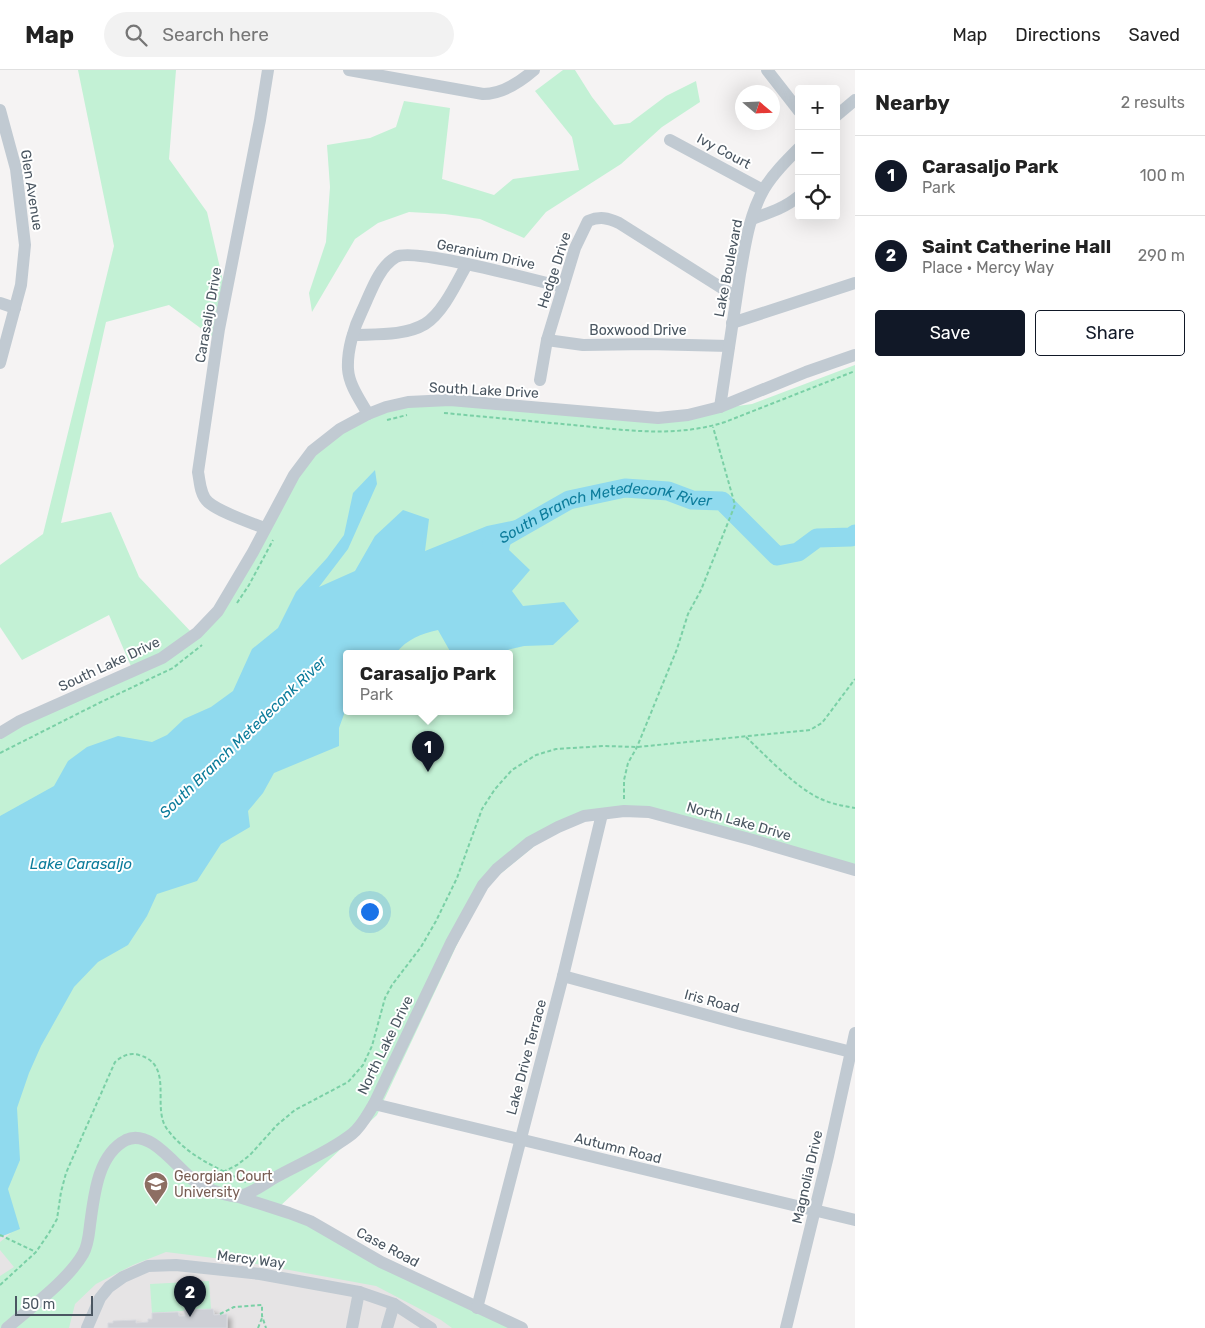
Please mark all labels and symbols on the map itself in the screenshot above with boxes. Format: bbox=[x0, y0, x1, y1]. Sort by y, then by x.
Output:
north arrow bbox=[735, 85, 780, 130]
street label: Ivy Court bbox=[694, 130, 754, 173]
street label: Glen Avenue bbox=[17, 149, 46, 232]
street label: Lake Boulevard bbox=[711, 218, 746, 318]
street label: Hedge Drive bbox=[534, 230, 575, 311]
street label: Geranium Drive bbox=[435, 236, 537, 273]
street label: Carasaljo Drive bbox=[192, 266, 225, 364]
street label: Boxwood Drive bbox=[589, 322, 687, 339]
street label: South Lake Drive bbox=[429, 379, 540, 402]
water label: South Branch Metedeconk River bbox=[496, 479, 713, 547]
street label: South Lake Drive bbox=[56, 633, 163, 695]
water label: South Branch Metedeconk River bbox=[156, 652, 331, 822]
pin: 1 bbox=[412, 731, 444, 772]
street label: North Lake Drive bbox=[685, 798, 793, 845]
water label: Lake Carasaljo bbox=[30, 855, 133, 873]
your location bbox=[357, 899, 383, 925]
street label: Iris Road bbox=[682, 986, 741, 1017]
street label: North Lake Drive bbox=[354, 993, 417, 1097]
street label: Lake Drive Terrace bbox=[503, 997, 550, 1117]
street label: Autumn Road bbox=[573, 1129, 663, 1168]
street label: Magnolia Drive bbox=[788, 1129, 827, 1225]
place label: Georgian Court University bbox=[174, 1168, 273, 1201]
school or university icon: Georgian Court University bbox=[143, 1171, 169, 1205]
street label: Case Road bbox=[353, 1224, 422, 1271]
street label: Mercy Way bbox=[216, 1247, 286, 1272]
pin: 2 bbox=[174, 1276, 206, 1317]
scale bar bbox=[15, 1293, 92, 1316]

